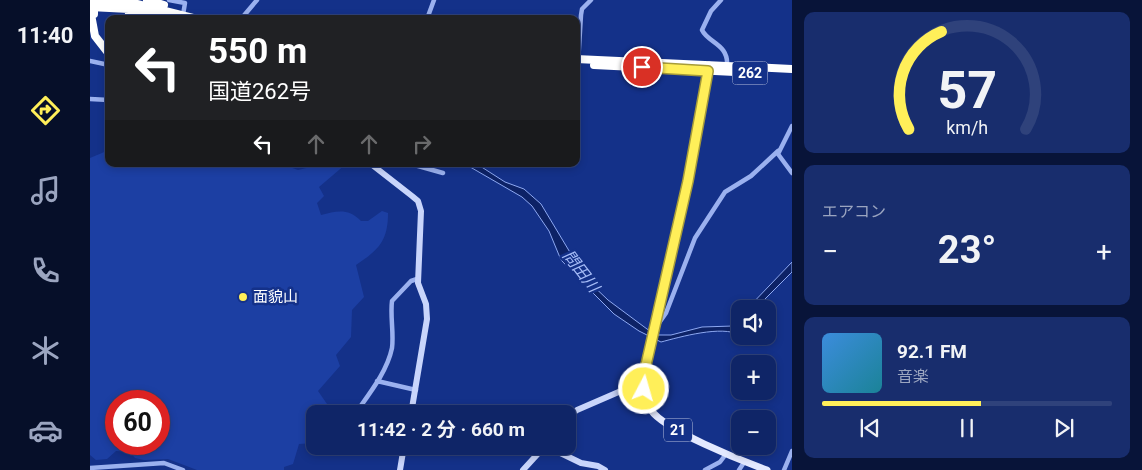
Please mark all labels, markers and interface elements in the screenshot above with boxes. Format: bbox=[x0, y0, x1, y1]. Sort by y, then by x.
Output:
text: 11:40 bbox=[17, 23, 73, 48]
text: 550 m bbox=[208, 31, 307, 72]
icon: left bbox=[125, 35, 190, 100]
pin bbox=[621, 46, 663, 88]
icon: arrive bbox=[628, 53, 656, 81]
text: 57 bbox=[937, 60, 997, 121]
road number: 262 bbox=[732, 62, 768, 84]
text: 国道262号 bbox=[208, 79, 311, 104]
icon: directions bbox=[28, 93, 63, 128]
text: km/h bbox=[946, 117, 988, 138]
icon: left bbox=[249, 130, 277, 158]
icon: ahead bbox=[302, 130, 330, 158]
icon: ahead bbox=[355, 130, 383, 158]
icon: right bbox=[408, 130, 436, 158]
icon: music bbox=[28, 173, 63, 208]
text: エアコン bbox=[822, 202, 886, 221]
text: 23° bbox=[938, 228, 996, 272]
text: − bbox=[822, 235, 838, 268]
text: + bbox=[1096, 235, 1112, 268]
water label: 問田川 bbox=[559, 246, 604, 297]
icon: phone bbox=[28, 253, 63, 288]
place label: 面貌山 bbox=[253, 288, 298, 306]
marker: 面貌山 bbox=[237, 291, 249, 303]
map controls bbox=[731, 300, 776, 455]
button: sound bbox=[731, 300, 776, 345]
icon: climate bbox=[28, 333, 63, 368]
text: 92.1 FM bbox=[897, 340, 967, 363]
button: + bbox=[731, 355, 776, 400]
position arrow bbox=[617, 362, 669, 414]
text: 音楽 bbox=[897, 367, 929, 386]
speed limit sign: 60 bbox=[105, 390, 170, 455]
button: − bbox=[731, 410, 776, 455]
icon: car bbox=[28, 413, 63, 448]
icon: previous bbox=[856, 414, 884, 442]
icon: pause bbox=[953, 414, 981, 442]
icon: next bbox=[1050, 414, 1078, 442]
text: 11:42 · 2 分 · 660 m bbox=[357, 418, 525, 441]
road number: 21 bbox=[664, 418, 692, 442]

